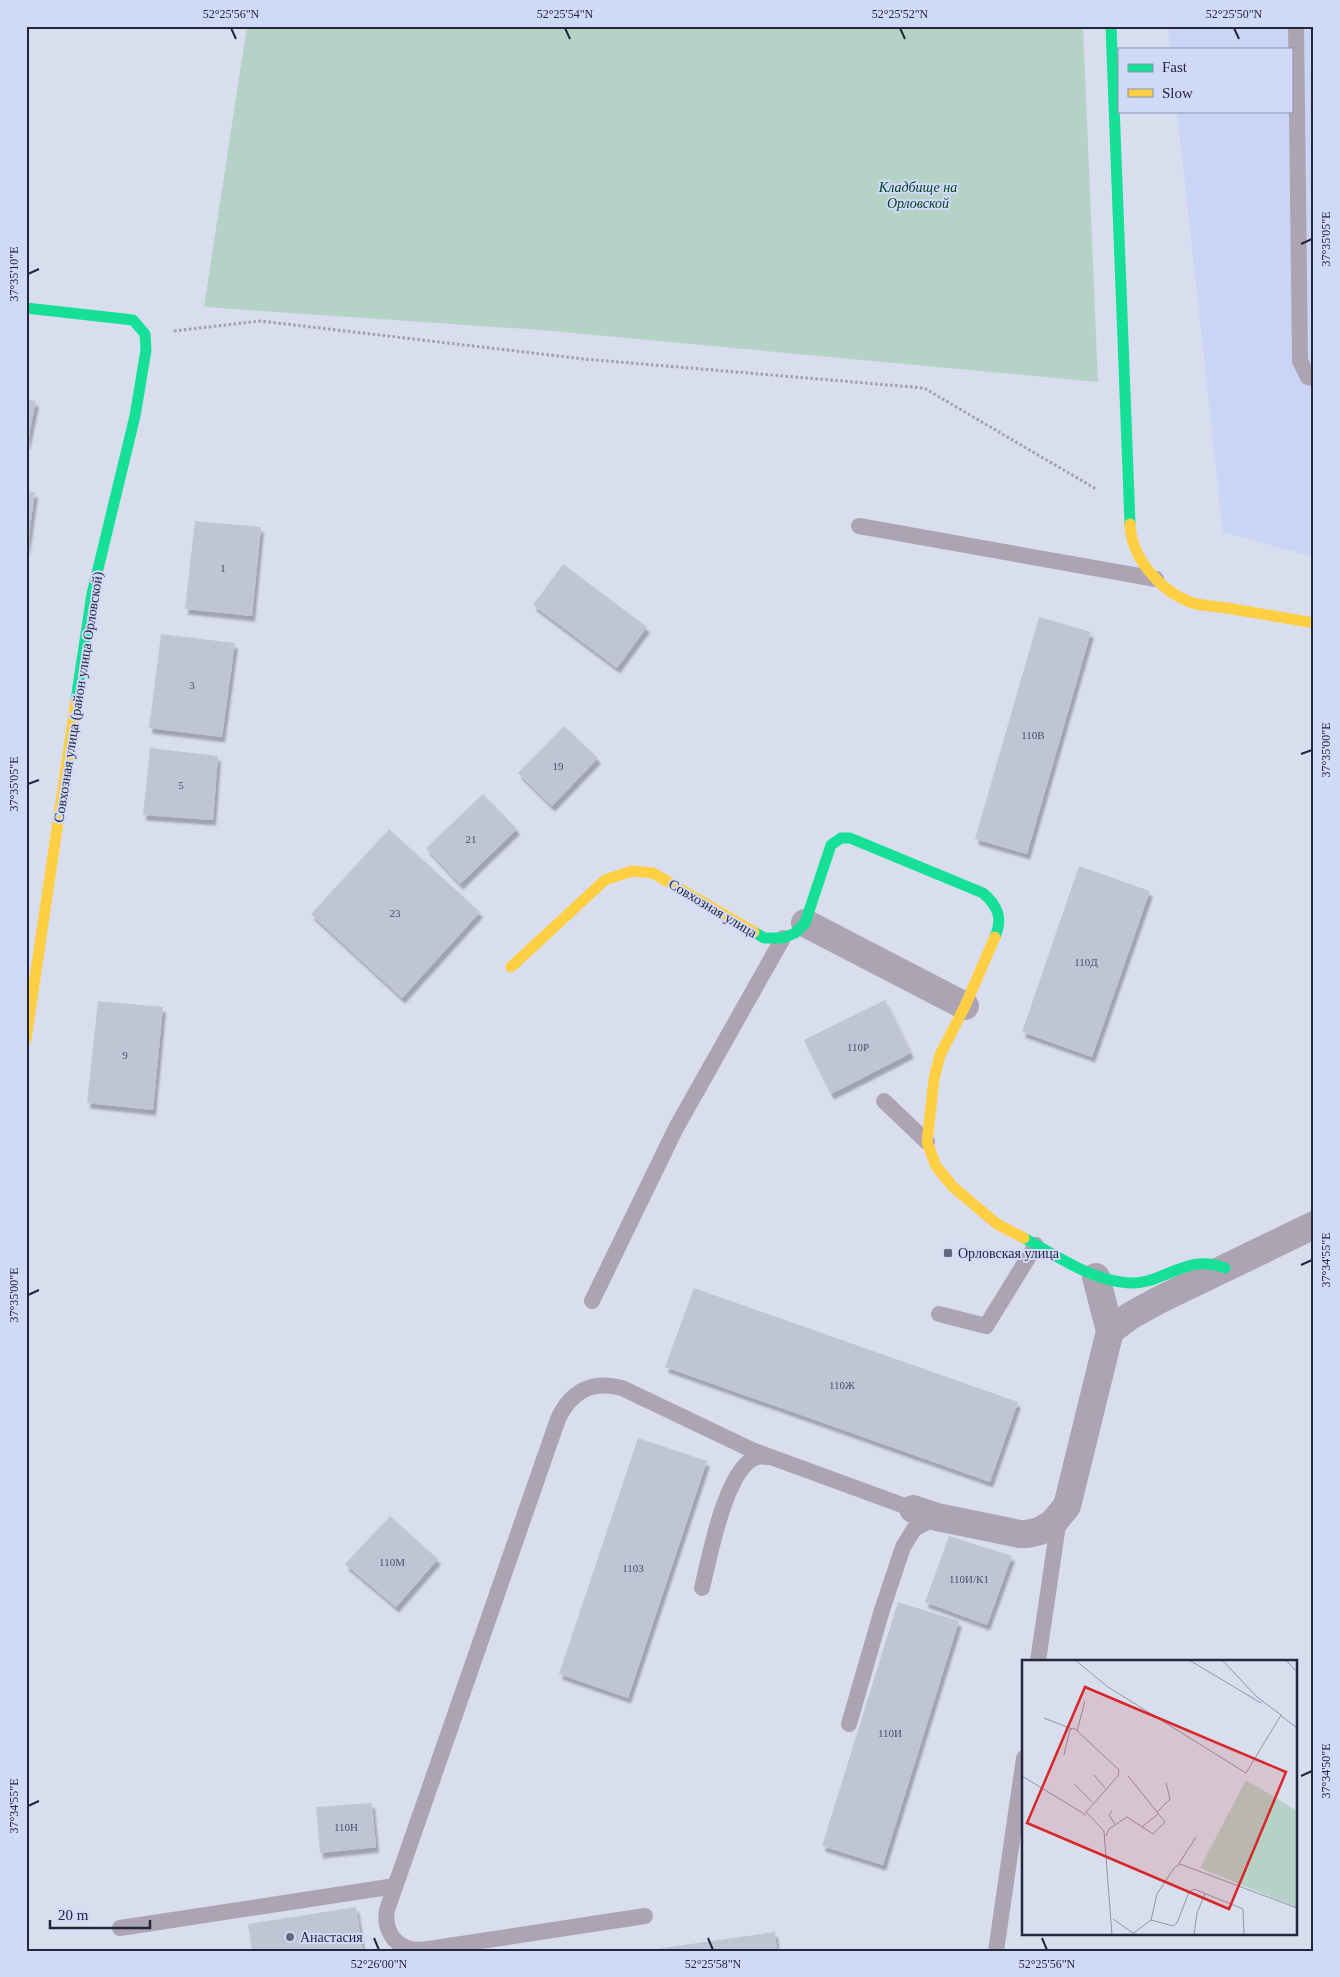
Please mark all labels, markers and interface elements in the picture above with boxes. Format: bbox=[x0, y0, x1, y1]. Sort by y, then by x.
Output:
text: 52°25'56"N bbox=[203, 7, 260, 21]
text: 52°25'54"N bbox=[537, 7, 594, 21]
text: 52°25'52"N bbox=[872, 7, 929, 21]
text: 52°25'50"N bbox=[1206, 7, 1263, 21]
legend bbox=[1118, 48, 1292, 112]
text: Fast bbox=[1162, 59, 1188, 75]
text: Slow bbox=[1162, 85, 1193, 101]
park label: Кладбище на Орловской bbox=[878, 180, 957, 211]
text: 37°35'05"E bbox=[1319, 211, 1333, 267]
text: 37°35'10"E bbox=[7, 246, 21, 302]
house number: 1 bbox=[220, 562, 226, 574]
street label: Совхозная улица (район улица Орловской) bbox=[51, 570, 107, 824]
house number: 3 bbox=[189, 679, 195, 691]
text: 37°35'00"E bbox=[1319, 722, 1333, 778]
house number: 110В bbox=[1021, 729, 1045, 741]
text: 37°35'05"E bbox=[7, 756, 21, 812]
house number: 19 bbox=[553, 760, 564, 772]
house number: 5 bbox=[178, 779, 184, 791]
house number: 21 bbox=[466, 833, 477, 845]
street label: Совхозная улица bbox=[666, 876, 760, 941]
house number: 23 bbox=[390, 907, 401, 919]
house number: 110Д bbox=[1074, 956, 1098, 968]
house number: 110Р bbox=[847, 1041, 869, 1053]
house number: 9 bbox=[122, 1049, 128, 1061]
text: 37°34'55"E bbox=[1319, 1232, 1333, 1288]
place label: Орловская улица bbox=[958, 1246, 1060, 1261]
marker: Орловская улица bbox=[942, 1247, 954, 1259]
text: 37°35'00"E bbox=[7, 1267, 21, 1323]
house number: 110Ж bbox=[829, 1379, 855, 1391]
house number: 110М bbox=[379, 1556, 405, 1568]
house number: 110З bbox=[622, 1562, 644, 1574]
house number: 110И/К1 bbox=[949, 1573, 989, 1585]
inset map bbox=[1022, 1660, 1298, 1934]
house number: 110И bbox=[878, 1727, 902, 1739]
text: 37°34'50"E bbox=[1319, 1743, 1333, 1799]
text: 37°34'55"E bbox=[7, 1778, 21, 1834]
house number: 110Н bbox=[334, 1821, 358, 1833]
scale bar bbox=[50, 1897, 150, 1929]
text: 20 m bbox=[58, 1907, 89, 1923]
place label: Анастасия bbox=[300, 1930, 363, 1945]
marker: Анастасия bbox=[284, 1931, 296, 1943]
text: 52°26'00"N bbox=[351, 1957, 408, 1971]
text: 52°25'58"N bbox=[685, 1957, 742, 1971]
text: 52°25'56"N bbox=[1019, 1957, 1076, 1971]

